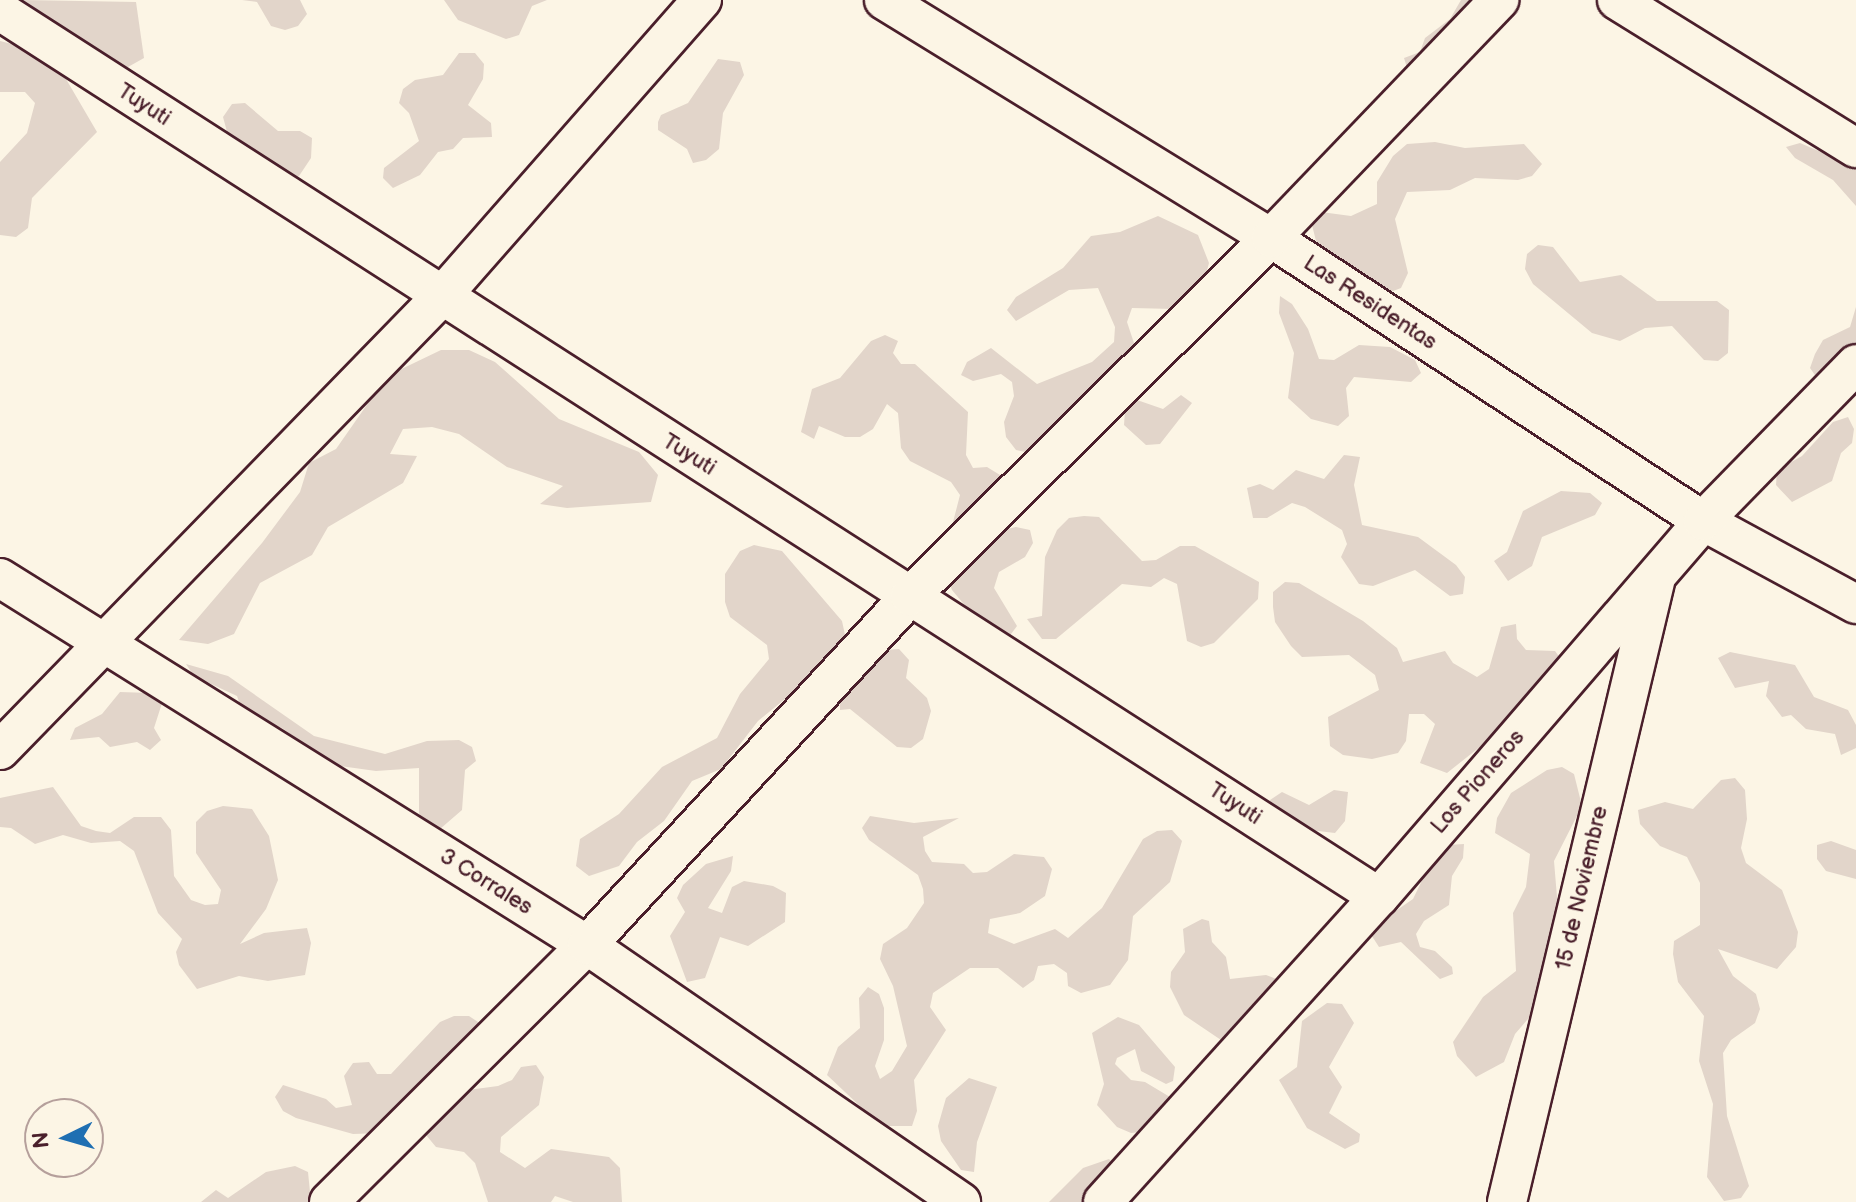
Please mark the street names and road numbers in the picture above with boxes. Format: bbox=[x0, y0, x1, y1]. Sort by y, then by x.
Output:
street label: Tuyuti bbox=[113, 78, 175, 132]
street label: Las Residentas bbox=[1298, 250, 1442, 356]
street label: Tuyuti bbox=[657, 428, 721, 482]
street label: Los Pioneros bbox=[1426, 725, 1530, 839]
street label: Tuyuti bbox=[1204, 777, 1266, 831]
street label: 15 de Noviembre bbox=[1550, 803, 1614, 973]
street label: 3 Corrales bbox=[435, 843, 537, 921]

